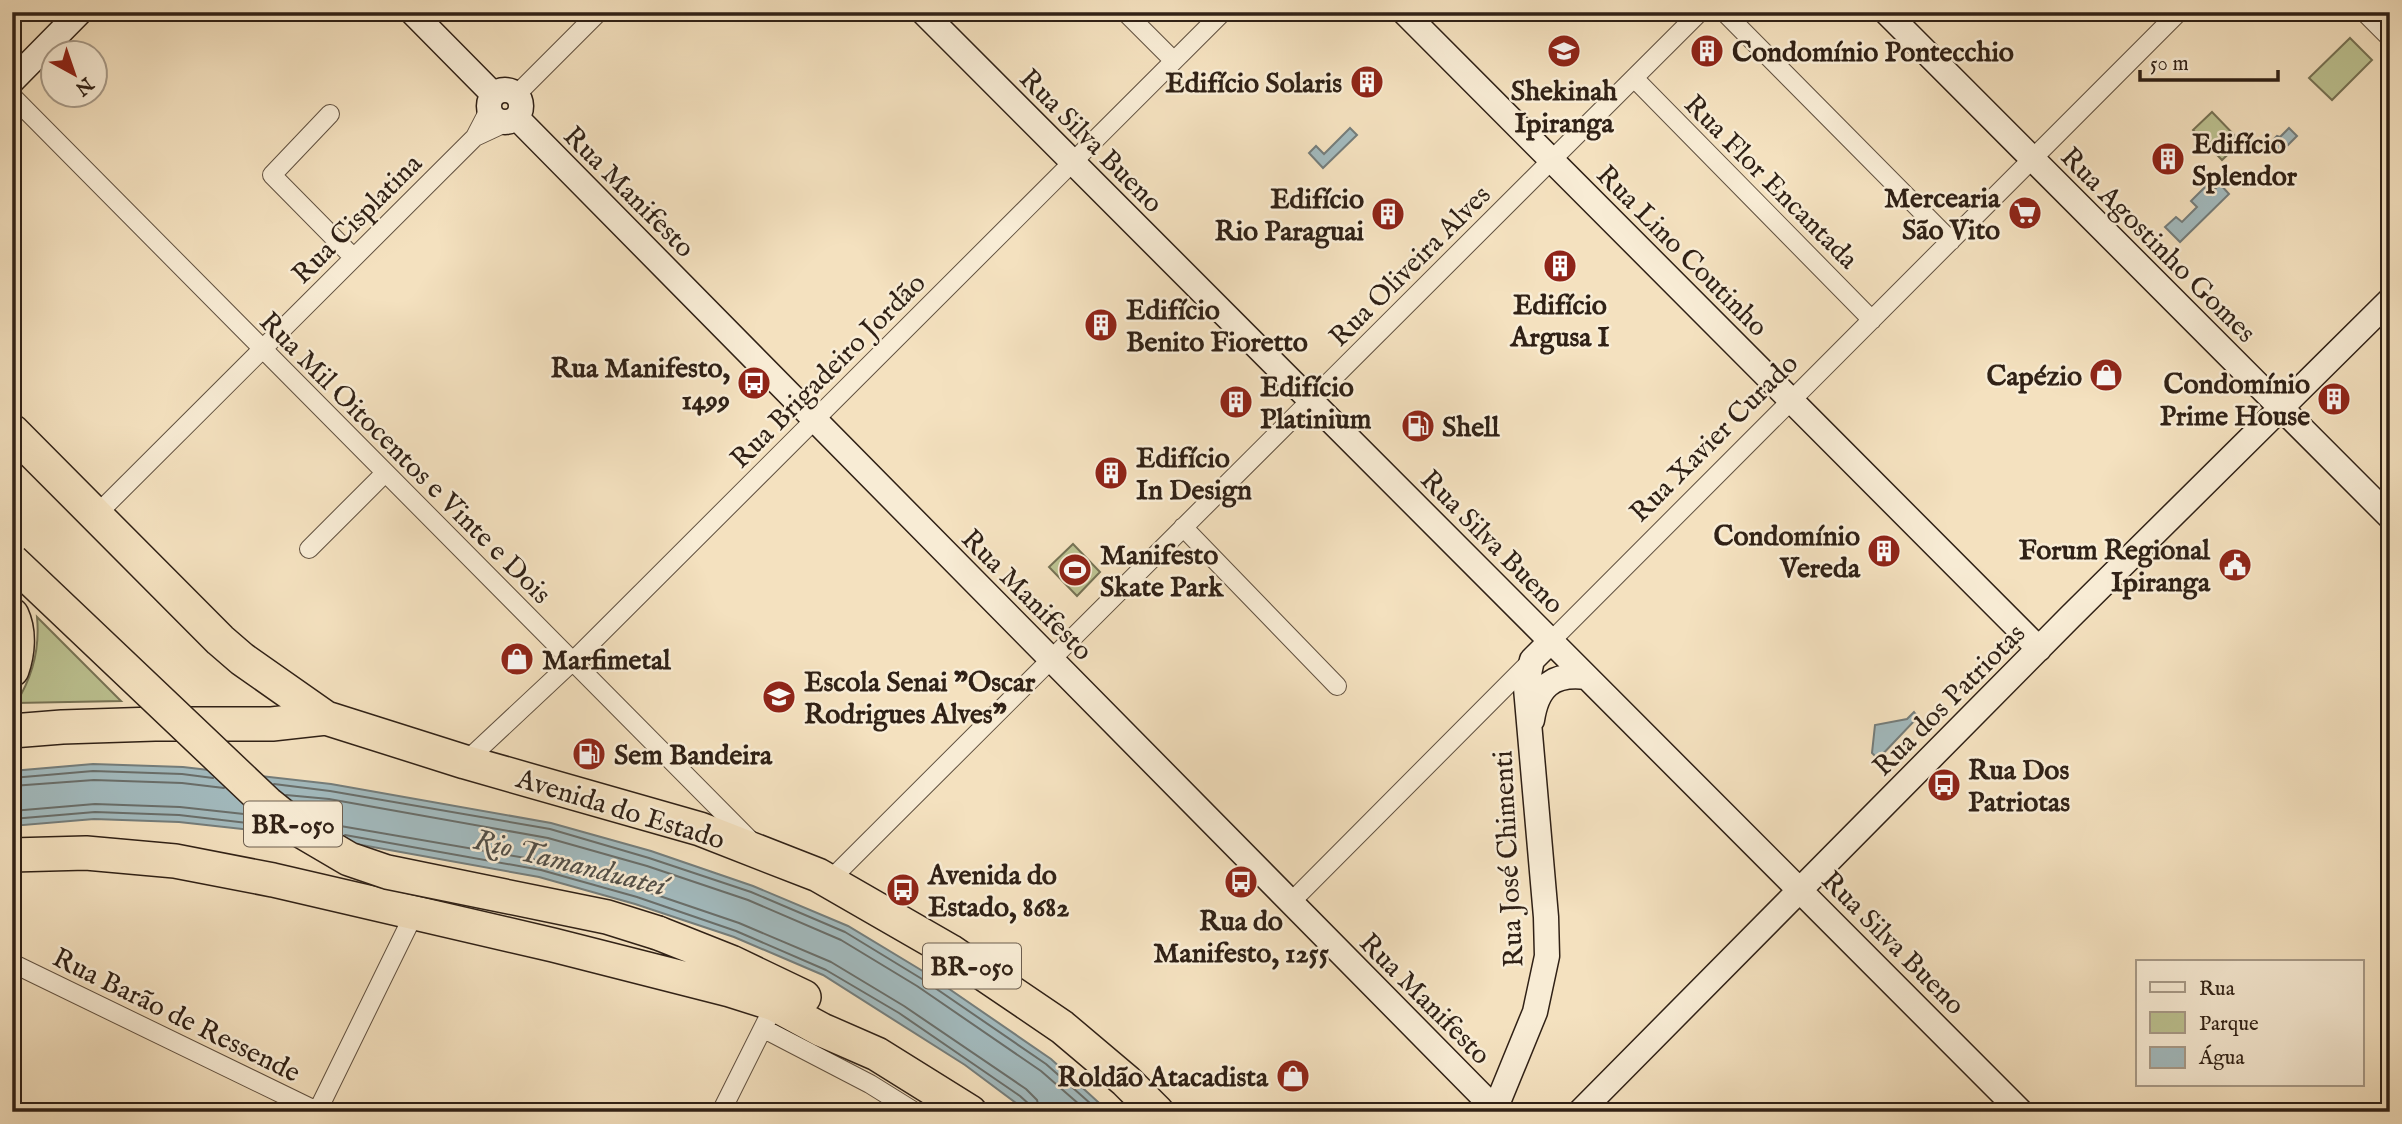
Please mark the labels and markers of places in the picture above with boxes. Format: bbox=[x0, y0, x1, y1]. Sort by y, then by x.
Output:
school or university icon: Shekinah Ipiranga bbox=[1545, 32, 1583, 70]
building icon: Condomínio Pontecchio bbox=[1688, 32, 1726, 70]
place label: Condomínio Pontecchio bbox=[1732, 36, 2014, 71]
building icon: Edifício Solaris bbox=[1348, 63, 1386, 101]
place label: Edifício Solaris bbox=[1165, 67, 1342, 102]
place label: Shekinah Ipiranga bbox=[1511, 75, 1618, 142]
place label: Edifício Splendor bbox=[2192, 128, 2298, 195]
building icon: Edifício Splendor bbox=[2149, 140, 2187, 178]
place label: Mercearia São Vito bbox=[1884, 182, 2001, 249]
place label: Edifício Rio Paraguai bbox=[1214, 183, 1364, 250]
supermarket icon: Mercearia São Vito bbox=[2006, 194, 2044, 232]
building icon: Edifício Rio Paraguai bbox=[1369, 195, 1407, 233]
building icon: Edifício Argusa I bbox=[1541, 247, 1579, 285]
place label: Edifício Argusa I bbox=[1509, 289, 1610, 356]
place label: Edifício Benito Fioretto bbox=[1126, 294, 1308, 361]
building icon: Edifício Benito Fioretto bbox=[1082, 306, 1120, 344]
place label: Rua Manifesto, 1499 bbox=[550, 352, 731, 419]
shop icon: Capézio bbox=[2087, 356, 2125, 394]
place label: Capézio bbox=[1986, 360, 2082, 395]
bus stop icon: Rua Manifesto, 1499 bbox=[735, 364, 773, 402]
place label: Condomínio Prime House bbox=[2160, 368, 2310, 435]
place label: Edifício Platinium bbox=[1260, 371, 1372, 438]
building icon: Condomínio Prime House bbox=[2315, 380, 2353, 418]
building icon: Edifício Platinium bbox=[1217, 383, 1255, 421]
fuel station icon: Shell bbox=[1399, 407, 1437, 445]
place label: Shell bbox=[1442, 411, 1501, 446]
place label: Edifício In Design bbox=[1136, 442, 1252, 509]
building icon: Edifício In Design bbox=[1092, 454, 1130, 492]
place label: Condomínio Vereda bbox=[1714, 520, 1861, 587]
building icon: Condomínio Vereda bbox=[1865, 532, 1903, 570]
place label: Forum Regional Ipiranga bbox=[2019, 534, 2211, 601]
place label: Manifesto Skate Park bbox=[1100, 539, 1224, 606]
public building icon: Forum Regional Ipiranga bbox=[2216, 546, 2254, 584]
sports icon: Manifesto Skate Park bbox=[1056, 551, 1094, 589]
shop icon: Marfimetal bbox=[498, 640, 536, 678]
place label: Marfimetal bbox=[542, 644, 672, 679]
place label: Escola Senai "Oscar Rodrigues Alves" bbox=[804, 666, 1036, 733]
school or university icon: Escola Senai "Oscar Rodrigues Alves" bbox=[760, 678, 798, 716]
fuel station icon: Sem Bandeira bbox=[570, 735, 608, 773]
place label: Sem Bandeira bbox=[614, 739, 773, 774]
place label: Rua Dos Patriotas bbox=[1968, 754, 2070, 821]
bus stop icon: Rua Dos Patriotas bbox=[1925, 766, 1963, 804]
place label: Avenida do Estado, 8682 bbox=[927, 859, 1069, 926]
bus stop icon: Rua do Manifesto, 1255 bbox=[1222, 863, 1260, 901]
bus stop icon: Avenida do Estado, 8682 bbox=[884, 871, 922, 909]
place label: Rua do Manifesto, 1255 bbox=[1153, 905, 1329, 972]
shop icon: Roldão Atacadista bbox=[1274, 1057, 1312, 1095]
place label: Roldão Atacadista bbox=[1057, 1061, 1269, 1096]

